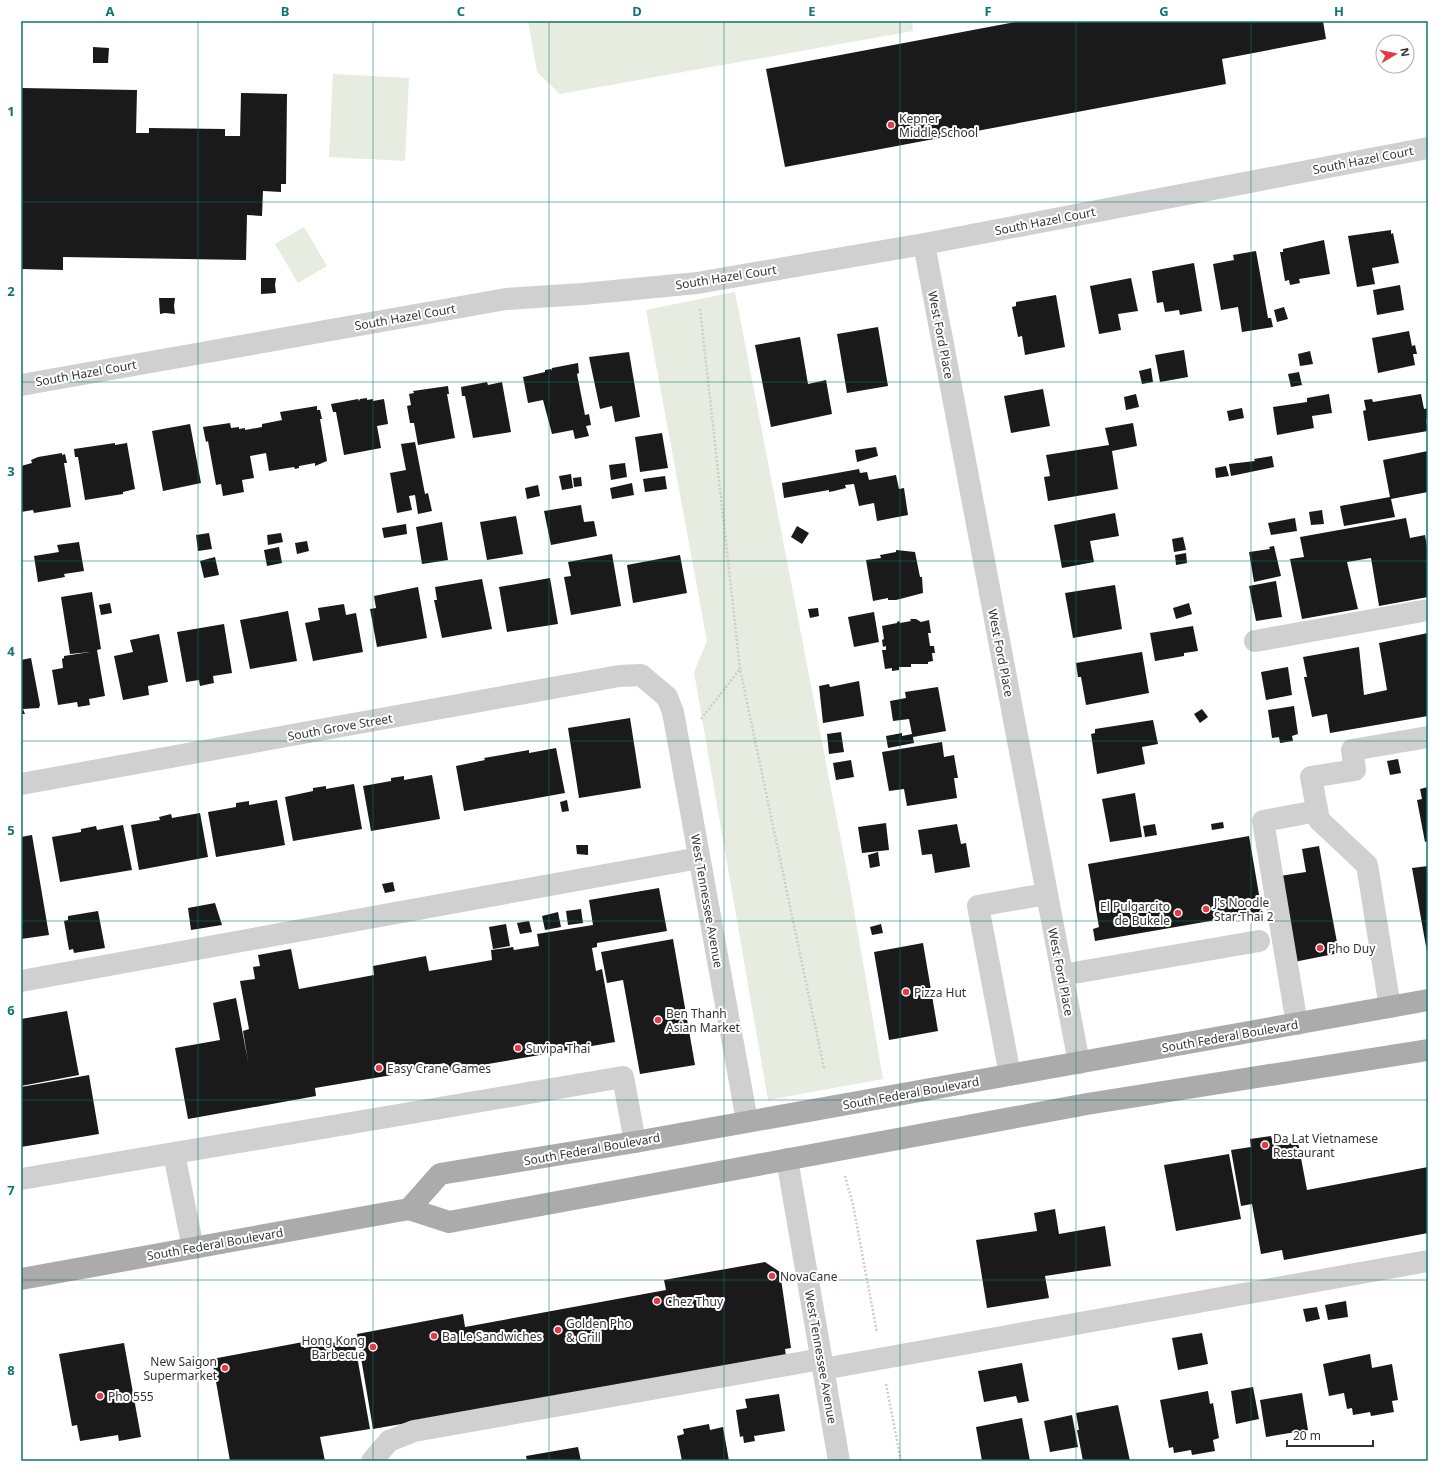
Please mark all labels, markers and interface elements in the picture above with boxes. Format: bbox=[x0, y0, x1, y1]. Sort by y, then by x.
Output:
text: A bbox=[106, 2, 115, 20]
text: B bbox=[281, 2, 289, 20]
text: C bbox=[457, 2, 465, 20]
text: D bbox=[632, 2, 642, 20]
text: E bbox=[808, 2, 816, 20]
text: F bbox=[984, 2, 992, 20]
text: G bbox=[1159, 2, 1169, 20]
text: H bbox=[1334, 2, 1344, 20]
north arrow bbox=[1375, 34, 1415, 74]
text: N bbox=[1397, 46, 1414, 58]
text: 1 bbox=[7, 102, 15, 120]
place label: Kepner Middle School bbox=[899, 110, 978, 141]
marker: Kepner Middle School bbox=[886, 120, 896, 130]
street label: South Hazel Court bbox=[1311, 142, 1415, 178]
street label: South Hazel Court bbox=[993, 203, 1097, 239]
street label: South Hazel Court bbox=[674, 261, 778, 293]
text: 2 bbox=[7, 282, 15, 300]
street label: West Ford Place bbox=[924, 290, 958, 381]
street label: South Hazel Court bbox=[353, 300, 457, 334]
street label: South Hazel Court bbox=[34, 356, 138, 390]
text: 3 bbox=[7, 462, 15, 480]
street label: West Ford Place bbox=[984, 608, 1018, 699]
text: 4 bbox=[7, 642, 15, 660]
street label: South Grove Street bbox=[286, 709, 394, 745]
text: 5 bbox=[7, 821, 15, 839]
street label: West Tennessee Avenue bbox=[687, 833, 727, 969]
place label: J's Noodle Star Thai 2 bbox=[1213, 894, 1274, 925]
place label: El Pulgarcito de Bukele bbox=[1100, 898, 1170, 929]
marker: J's Noodle Star Thai 2 bbox=[1201, 904, 1211, 914]
marker: El Pulgarcito de Bukele bbox=[1173, 908, 1183, 918]
street label: West Ford Place bbox=[1044, 927, 1078, 1018]
place label: Pho Duy bbox=[1328, 940, 1376, 957]
marker: Pho Duy bbox=[1315, 943, 1325, 953]
place label: Pizza Hut bbox=[914, 984, 967, 1001]
marker: Pizza Hut bbox=[901, 987, 911, 997]
text: 6 bbox=[7, 1001, 15, 1019]
place label: Ben Thanh Asian Market bbox=[666, 1005, 741, 1036]
marker: Ben Thanh Asian Market bbox=[653, 1015, 663, 1025]
street label: South Federal Boulevard bbox=[1161, 1016, 1299, 1056]
place label: Suvipa Thai bbox=[526, 1040, 590, 1057]
marker: Suvipa Thai bbox=[513, 1043, 523, 1053]
place label: Easy Crane Games bbox=[387, 1060, 491, 1077]
marker: Easy Crane Games bbox=[374, 1063, 384, 1073]
street label: South Federal Boulevard bbox=[842, 1073, 980, 1113]
street label: South Federal Boulevard bbox=[523, 1129, 661, 1169]
place label: Da Lat Vietnamese Restaurant bbox=[1273, 1130, 1378, 1161]
marker: Da Lat Vietnamese Restaurant bbox=[1260, 1140, 1270, 1150]
text: 7 bbox=[7, 1181, 15, 1199]
street label: South Federal Boulevard bbox=[146, 1224, 284, 1264]
place label: NovaCane bbox=[780, 1268, 838, 1285]
marker: NovaCane bbox=[767, 1271, 777, 1281]
street label: West Tennessee Avenue bbox=[801, 1289, 841, 1425]
place label: Chez Thuy bbox=[665, 1293, 724, 1310]
marker: Chez Thuy bbox=[652, 1296, 662, 1306]
place label: Golden Pho & Grill bbox=[566, 1315, 632, 1346]
marker: Golden Pho & Grill bbox=[553, 1325, 563, 1335]
place label: Ba Le Sandwiches bbox=[442, 1328, 542, 1345]
marker: Ba Le Sandwiches bbox=[429, 1331, 439, 1341]
place label: Hong Kong Barbecue bbox=[301, 1332, 365, 1363]
marker: Hong Kong Barbecue bbox=[368, 1342, 378, 1352]
place label: New Saigon Supermarket bbox=[143, 1353, 218, 1384]
text: 8 bbox=[7, 1361, 15, 1379]
marker: New Saigon Supermarket bbox=[220, 1363, 230, 1373]
place label: Pho 555 bbox=[108, 1388, 154, 1405]
marker: Pho 555 bbox=[95, 1391, 105, 1401]
scale bar bbox=[1287, 1422, 1373, 1448]
text: 20 m bbox=[1293, 1427, 1321, 1444]

